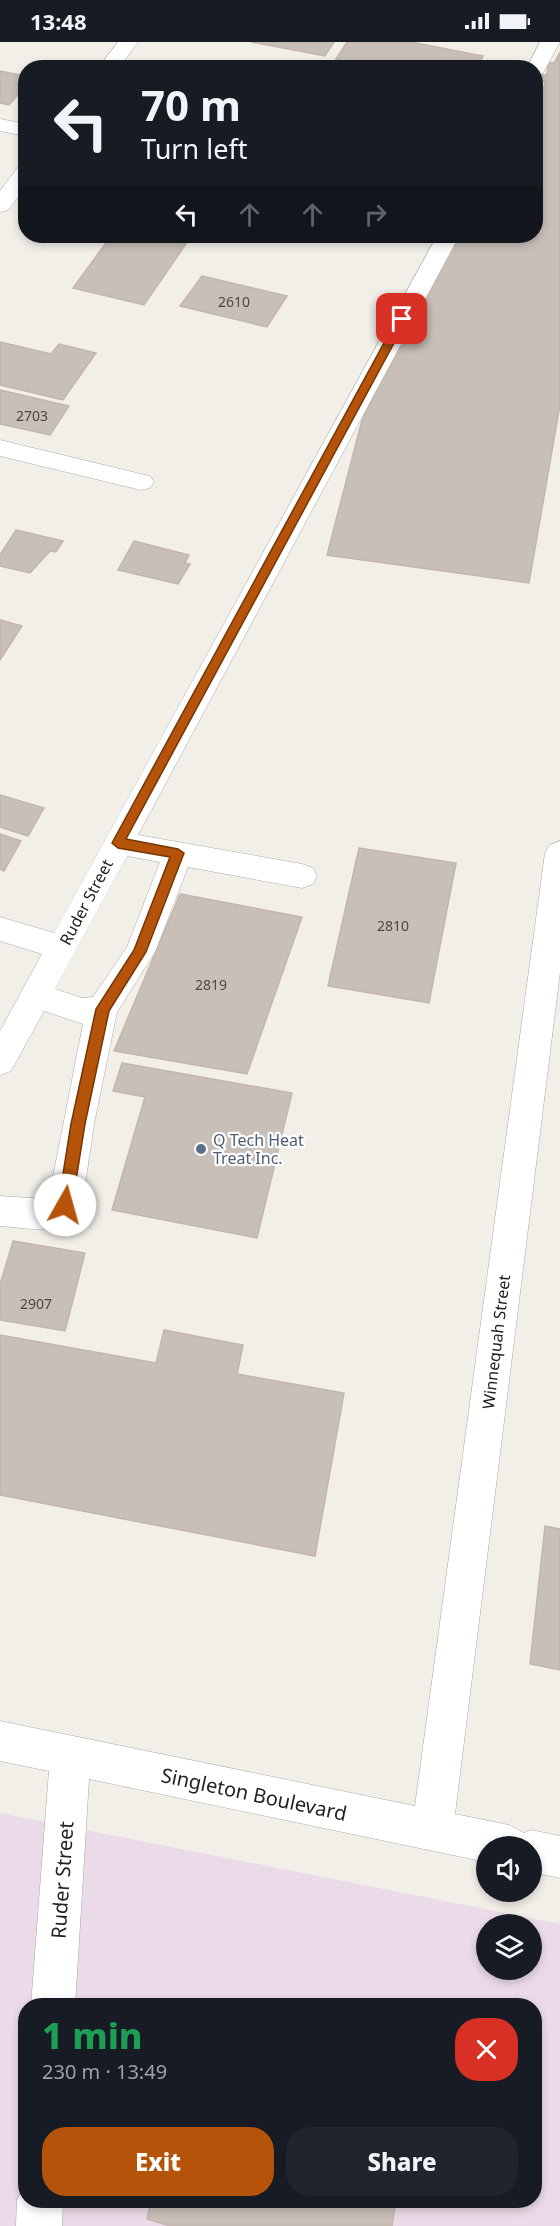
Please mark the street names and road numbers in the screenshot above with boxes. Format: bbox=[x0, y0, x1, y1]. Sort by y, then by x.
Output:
street label: Ruder Street bbox=[54, 855, 118, 949]
street label: Winnequah Street bbox=[477, 1273, 515, 1410]
street label: Singleton Boulevard bbox=[159, 1761, 349, 1827]
street label: Ruder Street bbox=[44, 1820, 80, 1940]

